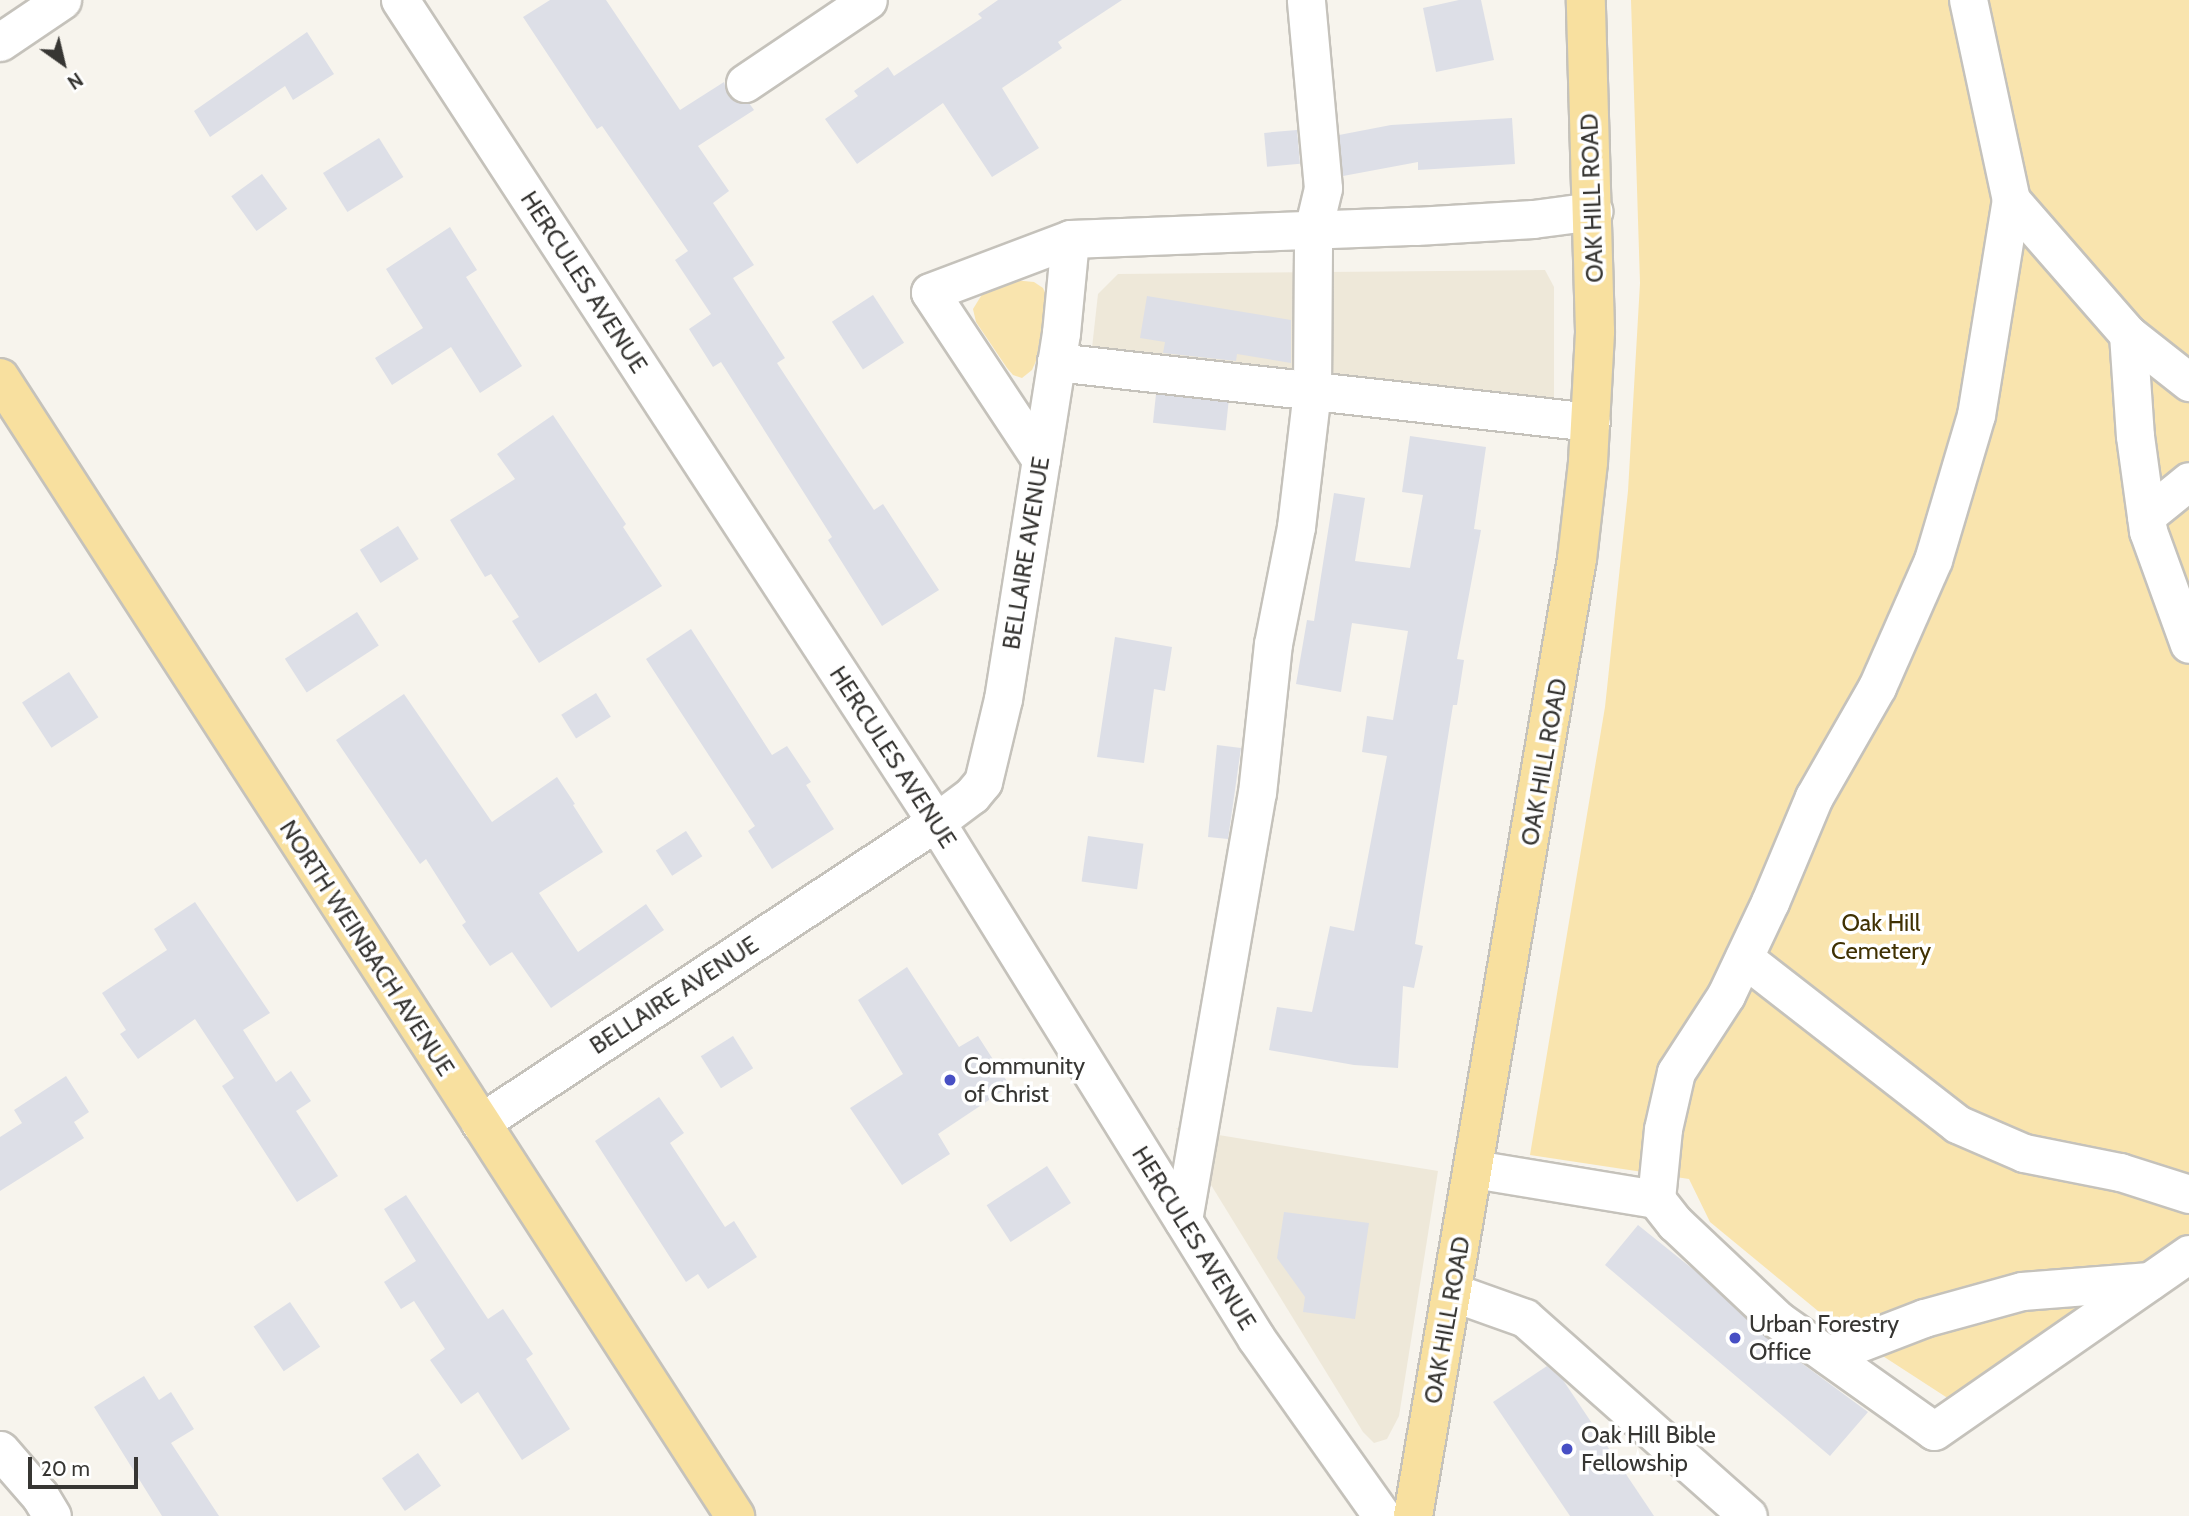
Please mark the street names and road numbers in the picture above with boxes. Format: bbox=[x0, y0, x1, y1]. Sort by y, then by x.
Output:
street label: OAK HILL ROAD bbox=[1575, 113, 1609, 283]
street label: HERCULES AVENUE bbox=[515, 186, 653, 378]
street label: BELLAIRE AVENUE bbox=[997, 455, 1055, 651]
street label: HERCULES AVENUE bbox=[824, 661, 962, 853]
street label: OAK HILL ROAD bbox=[1515, 676, 1573, 848]
street label: NORTH WEINBACH AVENUE bbox=[274, 815, 460, 1081]
street label: BELLAIRE AVENUE bbox=[584, 930, 764, 1060]
street label: HERCULES AVENUE bbox=[1126, 1141, 1262, 1335]
street label: OAK HILL ROAD bbox=[1418, 1234, 1476, 1406]

